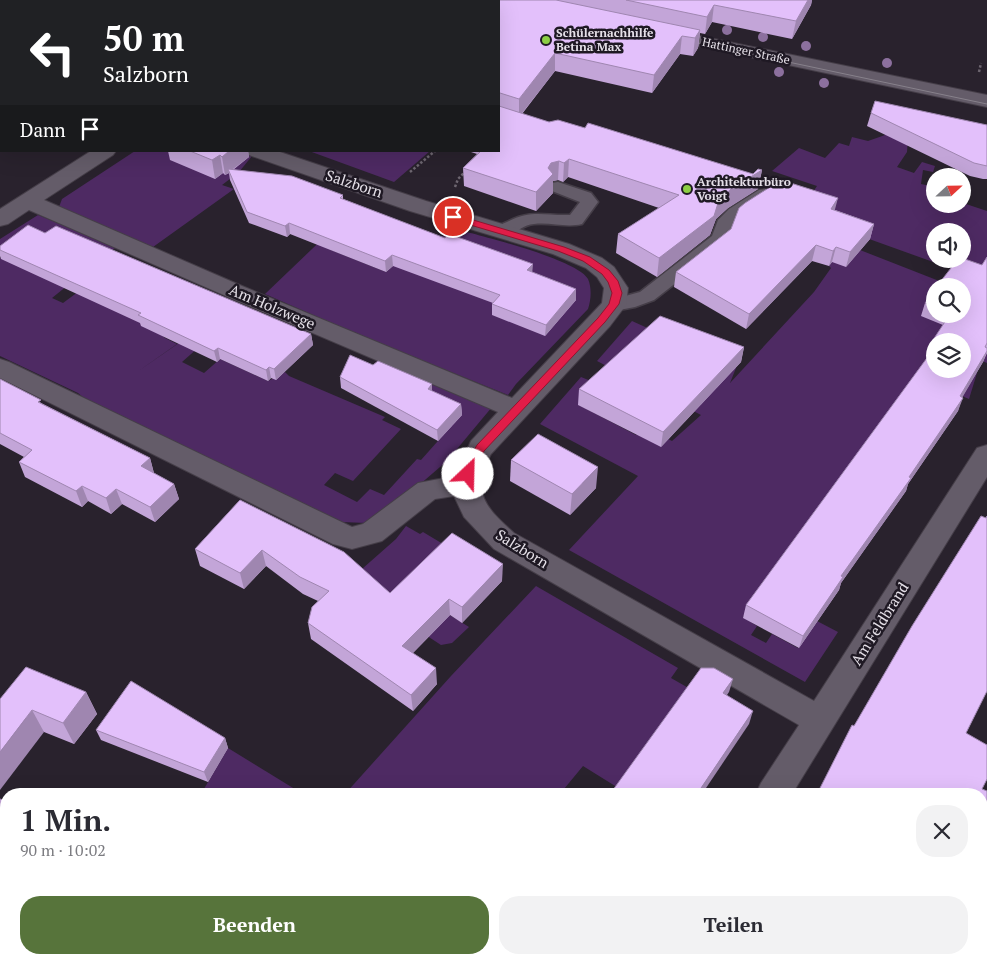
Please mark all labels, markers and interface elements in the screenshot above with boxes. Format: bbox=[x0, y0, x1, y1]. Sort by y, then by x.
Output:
text: 50 m bbox=[103, 15, 184, 61]
icon: left bbox=[20, 20, 85, 85]
place label: Schülernachhilfe Betina Max bbox=[556, 25, 654, 54]
marker: Schülernachhilfe Betina Max bbox=[540, 34, 552, 46]
street label: Hattinger Straße bbox=[701, 34, 791, 67]
text: Salzborn bbox=[103, 59, 189, 88]
icon: arrive bbox=[76, 115, 104, 143]
text: Dann bbox=[20, 117, 66, 142]
street label: Salzborn bbox=[323, 164, 385, 202]
north arrow bbox=[926, 168, 971, 212]
map controls bbox=[926, 168, 971, 378]
place label: Architekturbüro Voigt bbox=[697, 174, 791, 203]
marker: Architekturbüro Voigt bbox=[681, 183, 693, 195]
pin bbox=[432, 196, 474, 238]
icon: arrive bbox=[439, 203, 467, 231]
button: sound bbox=[926, 223, 971, 268]
button: search bbox=[926, 278, 971, 323]
street label: Am Holzwege bbox=[226, 279, 318, 333]
button: layers bbox=[926, 333, 971, 378]
position arrow bbox=[441, 447, 493, 499]
street label: Salzborn bbox=[492, 524, 553, 572]
street label: Am Feldbrand bbox=[846, 578, 913, 669]
text: 1 Min. bbox=[20, 800, 111, 840]
button: close bbox=[916, 805, 968, 857]
text: 90 m · 10:02 bbox=[20, 839, 106, 861]
button: Beenden bbox=[20, 896, 489, 954]
button: Teilen bbox=[499, 896, 968, 954]

